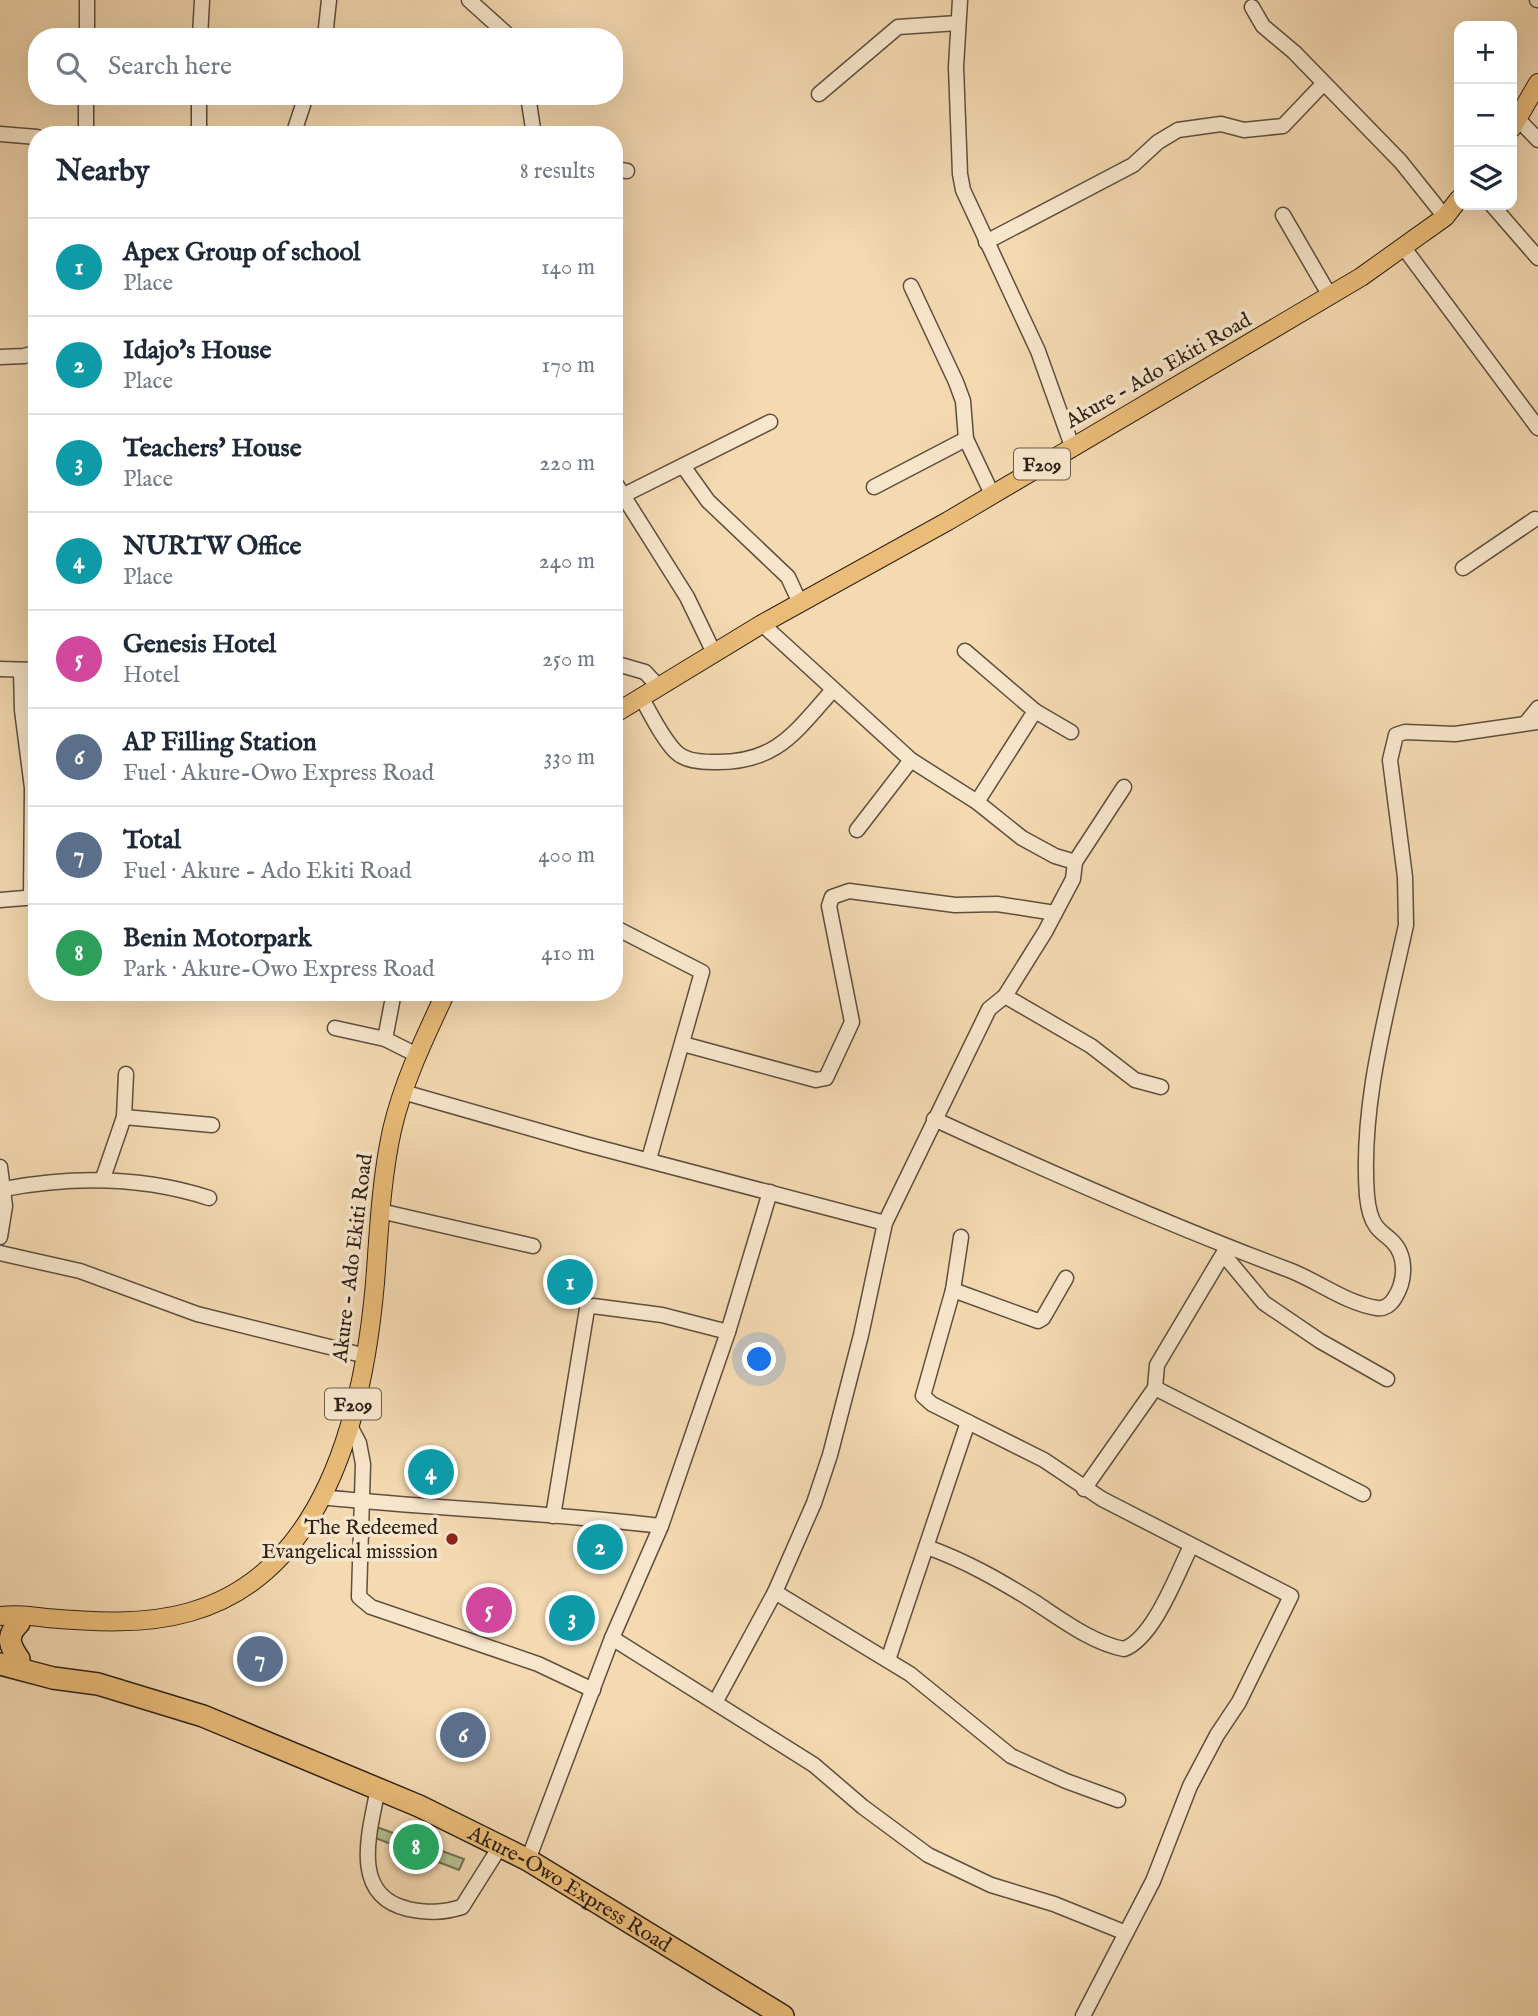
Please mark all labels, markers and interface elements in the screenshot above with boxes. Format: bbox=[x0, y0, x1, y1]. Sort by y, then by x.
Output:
map controls bbox=[1454, 21, 1517, 210]
button: + bbox=[1454, 21, 1517, 84]
search box bbox=[28, 28, 623, 105]
icon: search bbox=[52, 48, 90, 86]
text: Search here bbox=[108, 50, 232, 83]
button: − bbox=[1454, 84, 1517, 147]
button: layers bbox=[1454, 147, 1517, 210]
text: Nearby bbox=[56, 153, 149, 191]
text: 8 results bbox=[520, 157, 595, 186]
text: Apex Group of school bbox=[123, 236, 360, 269]
text: 1 bbox=[75, 253, 83, 282]
text: 140 m bbox=[541, 253, 595, 282]
text: Place bbox=[123, 269, 173, 298]
street label: Akure - Ado Ekiti Road bbox=[1060, 307, 1257, 436]
text: Idajo's House bbox=[123, 334, 271, 367]
text: 2 bbox=[74, 351, 84, 380]
text: 170 m bbox=[542, 351, 595, 380]
text: Place bbox=[123, 367, 173, 396]
text: Teachers' House bbox=[123, 432, 302, 465]
text: 3 bbox=[75, 449, 83, 478]
text: 220 m bbox=[539, 449, 595, 478]
road number: F209 bbox=[1014, 449, 1070, 480]
text: Place bbox=[123, 465, 173, 494]
text: NURTW Office bbox=[123, 530, 302, 563]
text: 4 bbox=[73, 547, 85, 576]
text: 240 m bbox=[539, 547, 595, 576]
text: Place bbox=[123, 563, 173, 592]
text: Genesis Hotel bbox=[123, 628, 276, 661]
text: 5 bbox=[75, 645, 83, 674]
text: 250 m bbox=[542, 645, 595, 674]
text: Hotel bbox=[123, 661, 180, 690]
text: AP Filling Station bbox=[123, 726, 317, 759]
text: 6 bbox=[74, 743, 84, 772]
text: 330 m bbox=[544, 743, 595, 772]
text: Fuel · Akure-Owo Express Road bbox=[123, 759, 434, 788]
text: Total bbox=[123, 824, 181, 857]
text: 7 bbox=[74, 841, 84, 870]
text: 400 m bbox=[538, 841, 595, 870]
text: Fuel · Akure - Ado Ekiti Road bbox=[123, 857, 411, 886]
text: Benin Motorpark bbox=[123, 922, 312, 955]
text: 8 bbox=[74, 939, 84, 968]
text: 410 m bbox=[541, 939, 595, 968]
text: Park · Akure-Owo Express Road bbox=[123, 955, 434, 984]
street label: Akure - Ado Ekiti Road bbox=[327, 1151, 380, 1365]
pin: 1 bbox=[547, 1256, 593, 1308]
your location bbox=[742, 1342, 776, 1376]
road number: F209 bbox=[325, 1388, 381, 1420]
pin: 4 bbox=[408, 1446, 454, 1498]
place label: The Redeemed Evangelical misssion bbox=[261, 1515, 439, 1566]
pin: 2 bbox=[577, 1521, 623, 1573]
marker: The Redeemed Evangelical misssion bbox=[444, 1531, 460, 1547]
pin: 5 bbox=[466, 1584, 512, 1636]
pin: 3 bbox=[549, 1592, 595, 1644]
pin: 7 bbox=[237, 1633, 283, 1685]
pin: 6 bbox=[440, 1709, 486, 1761]
street label: Akure-Owo Express Road bbox=[462, 1820, 676, 1960]
pin: 8 bbox=[393, 1821, 439, 1873]

